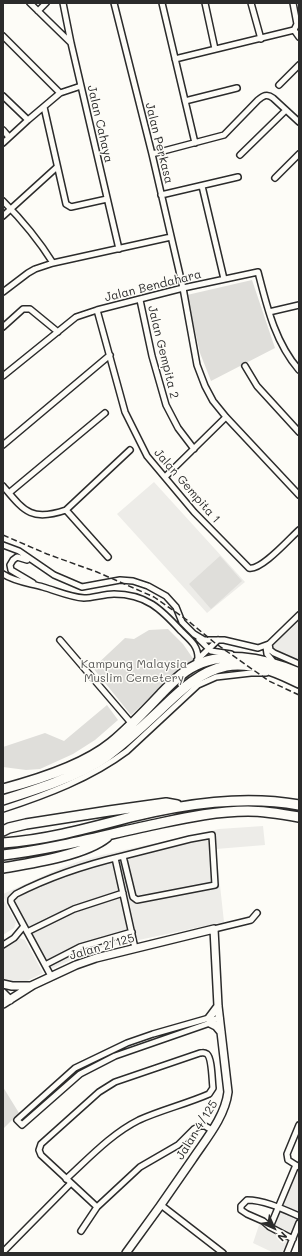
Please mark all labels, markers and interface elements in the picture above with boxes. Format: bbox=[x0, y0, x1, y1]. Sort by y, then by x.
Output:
street label: Jalan Cahaya bbox=[84, 84, 116, 164]
street label: Jalan Perkasa bbox=[142, 101, 176, 185]
street label: Jalan Bendahara bbox=[103, 267, 203, 305]
street label: Jalan Gempita 2 bbox=[144, 304, 182, 400]
street label: Jalan Gempita 1 bbox=[151, 446, 223, 526]
park label: Kampung Malaysia Muslim Cemetery bbox=[81, 657, 187, 685]
street label: Jalan 2/125 bbox=[68, 931, 136, 963]
street label: Jalan 4/125 bbox=[173, 1098, 221, 1162]
north arrow bbox=[254, 1208, 294, 1248]
text: N bbox=[275, 1229, 291, 1245]

